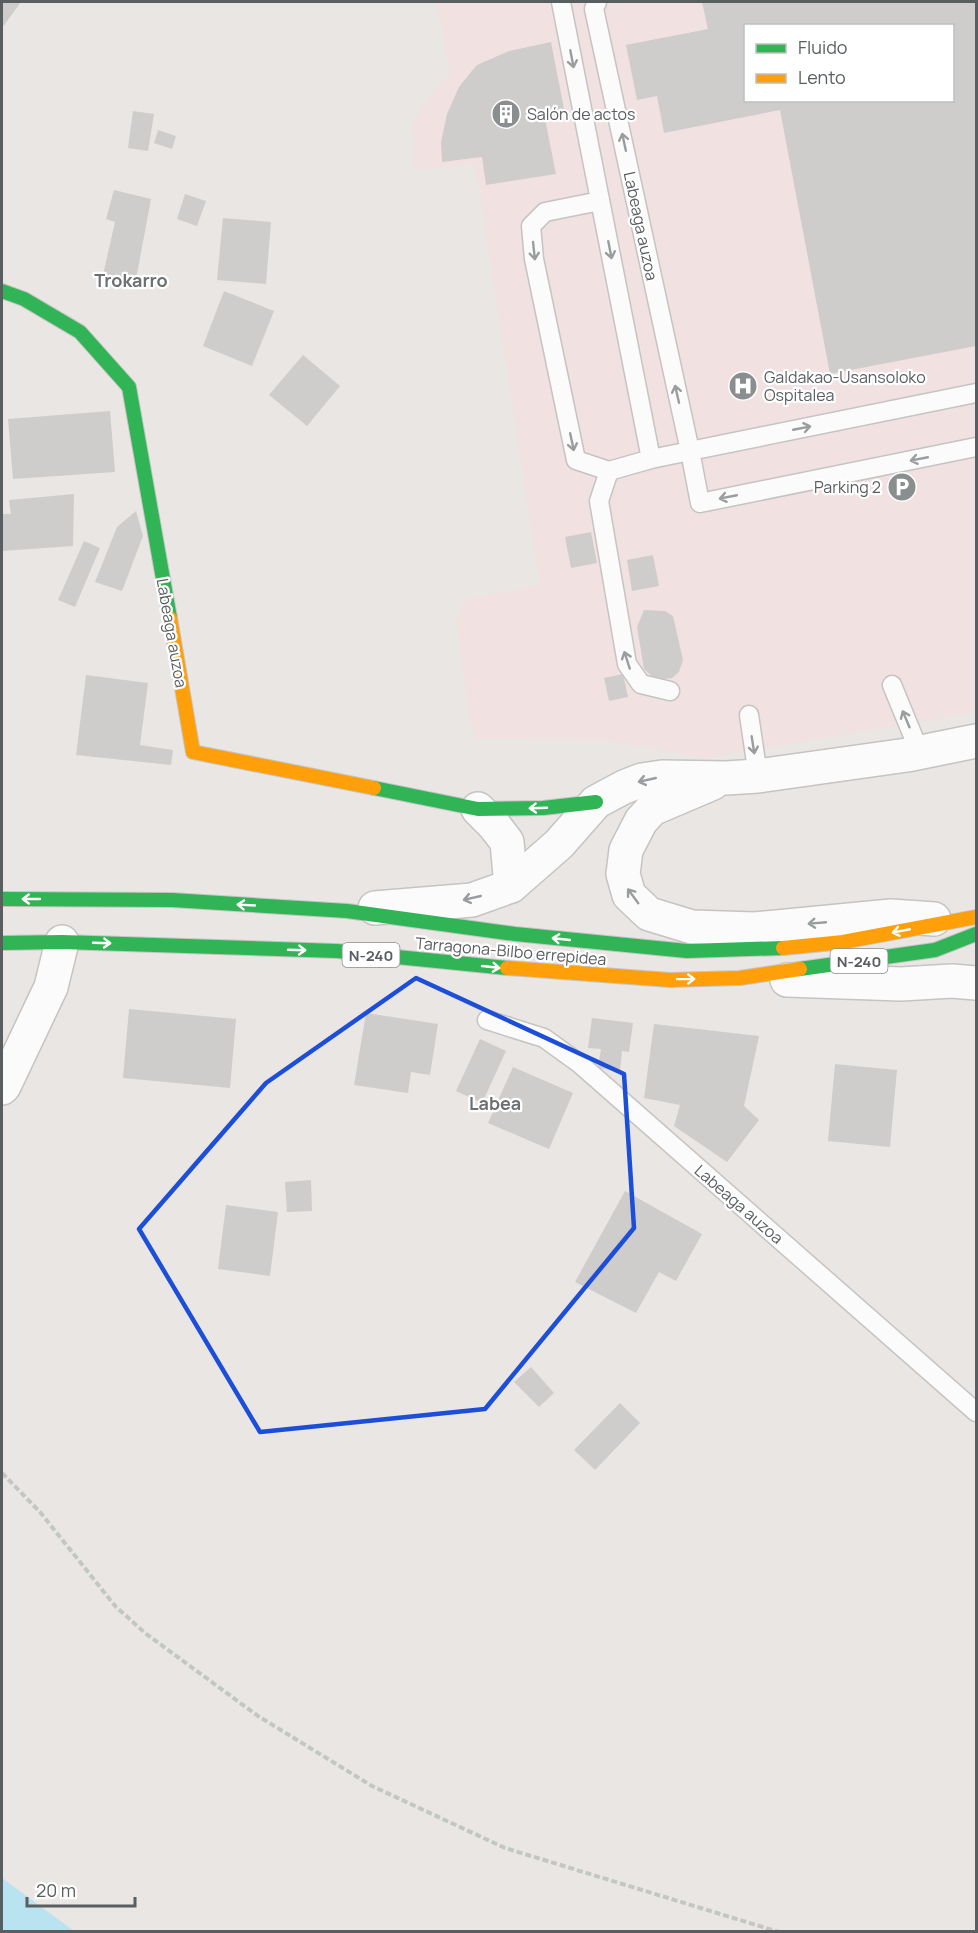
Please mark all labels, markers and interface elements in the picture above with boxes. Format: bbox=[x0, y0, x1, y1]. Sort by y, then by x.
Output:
legend bbox=[744, 24, 954, 102]
text: Fluido bbox=[798, 35, 847, 59]
one-way arrow bbox=[567, 49, 578, 68]
text: Lento bbox=[798, 65, 846, 89]
building icon: Salón de actos bbox=[490, 98, 522, 130]
place label: Salón de actos bbox=[527, 103, 635, 125]
one-way arrow bbox=[618, 132, 629, 152]
street label: Labeaga auzoa bbox=[619, 170, 663, 282]
one-way arrow bbox=[605, 240, 616, 259]
one-way arrow bbox=[529, 241, 540, 261]
district label: Trokarro bbox=[94, 268, 168, 292]
place label: Galdakao-Usansoloko Ospitalea bbox=[764, 366, 926, 406]
hospital icon: Galdakao-Usansoloko Ospitalea bbox=[727, 370, 759, 402]
one-way arrow bbox=[671, 385, 682, 404]
one-way arrow bbox=[791, 422, 811, 433]
one-way arrow bbox=[567, 432, 578, 452]
one-way arrow bbox=[910, 454, 929, 465]
parking icon: Parking 2 bbox=[886, 471, 918, 503]
place label: Parking 2 bbox=[814, 476, 881, 498]
one-way arrow bbox=[719, 492, 738, 503]
street label: Labeaga auzoa bbox=[152, 577, 192, 689]
one-way arrow bbox=[621, 650, 632, 669]
one-way arrow bbox=[900, 710, 911, 729]
one-way arrow bbox=[748, 735, 759, 755]
one-way arrow bbox=[638, 775, 657, 786]
one-way arrow bbox=[528, 802, 548, 813]
one-way arrow bbox=[627, 888, 639, 904]
one-way arrow bbox=[21, 893, 41, 905]
one-way arrow bbox=[463, 893, 482, 905]
one-way arrow bbox=[237, 899, 257, 910]
one-way arrow bbox=[807, 918, 827, 929]
one-way arrow bbox=[892, 926, 912, 937]
street label: Tarragona-Bilbo errepidea bbox=[415, 932, 607, 970]
one-way arrow bbox=[552, 933, 572, 944]
one-way arrow bbox=[91, 938, 111, 949]
road number: N-240 bbox=[342, 943, 400, 967]
one-way arrow bbox=[286, 944, 306, 956]
road number: N-240 bbox=[830, 949, 888, 973]
one-way arrow bbox=[481, 962, 501, 973]
one-way arrow bbox=[675, 973, 695, 985]
district label: Labea bbox=[469, 1091, 521, 1115]
street label: Labeaga auzoa bbox=[690, 1159, 788, 1249]
scale bar bbox=[27, 1870, 135, 1908]
text: 20 m bbox=[36, 1878, 76, 1902]

